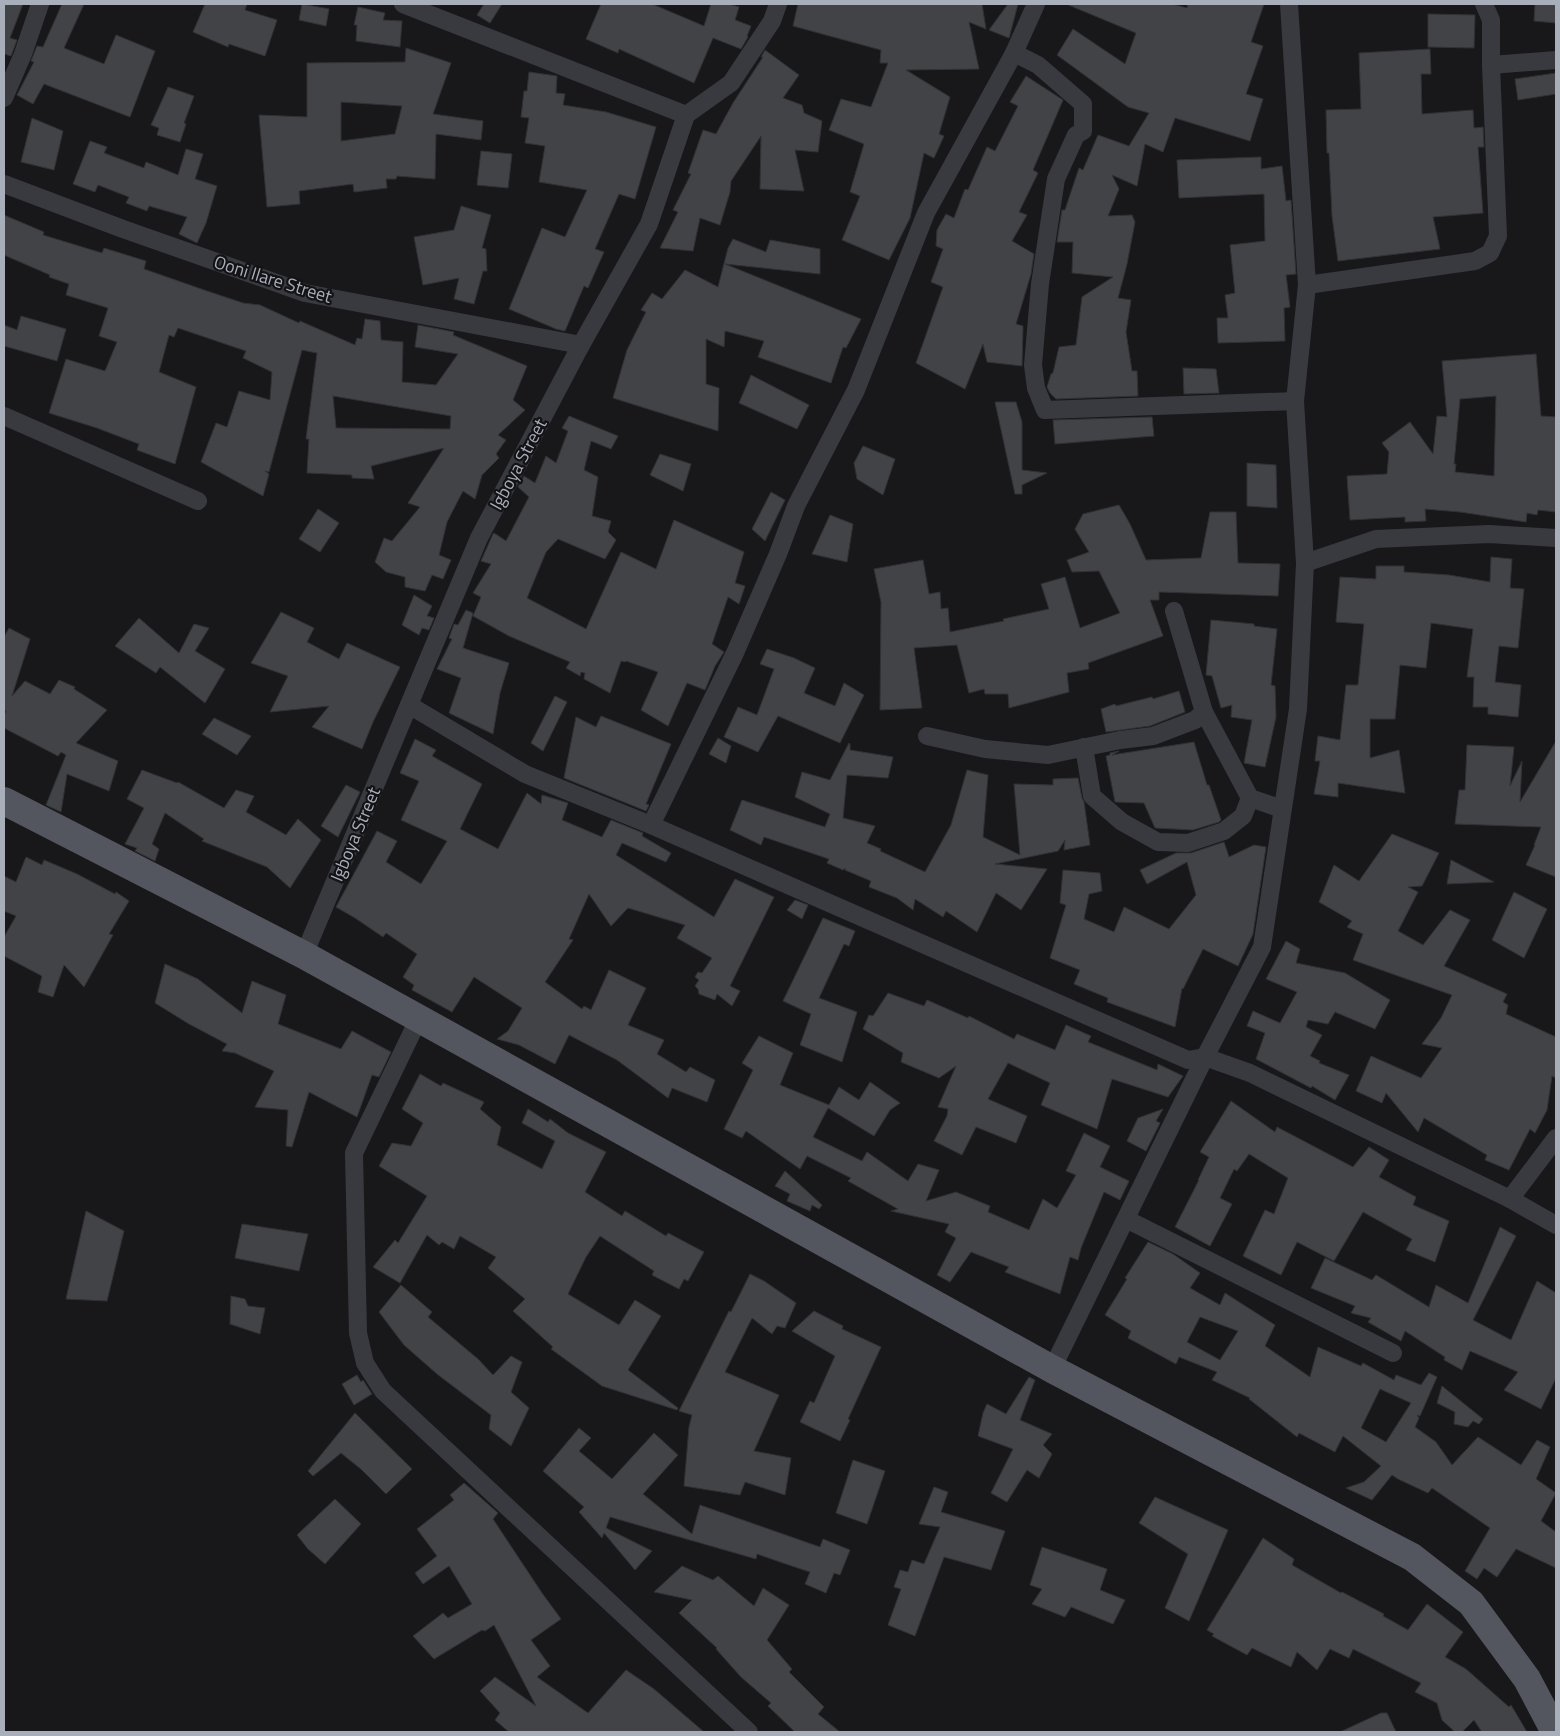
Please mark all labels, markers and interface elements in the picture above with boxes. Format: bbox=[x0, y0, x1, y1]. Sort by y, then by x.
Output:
street label: Ooni Ilare Street bbox=[211, 248, 336, 310]
street label: Igboya Street bbox=[483, 413, 554, 515]
street label: Igboya Street bbox=[323, 782, 387, 885]

